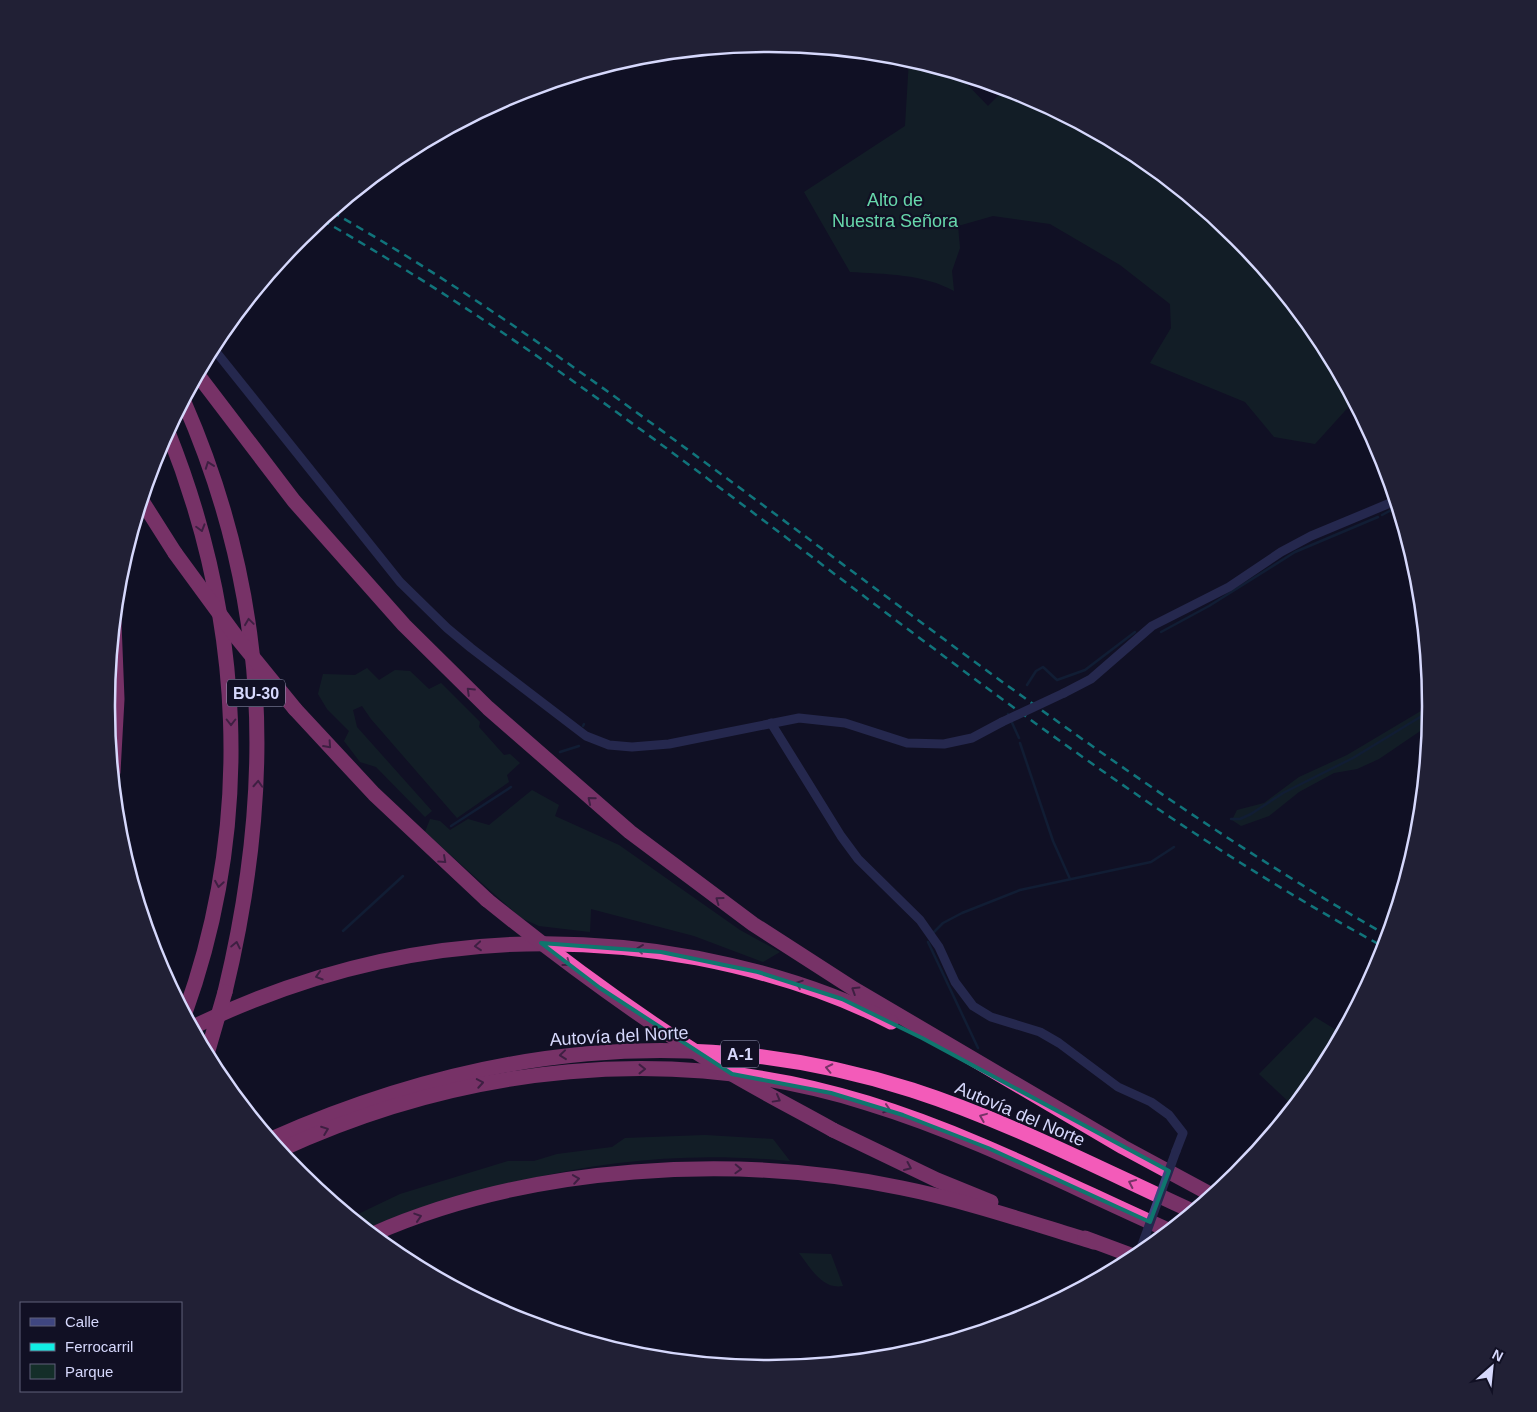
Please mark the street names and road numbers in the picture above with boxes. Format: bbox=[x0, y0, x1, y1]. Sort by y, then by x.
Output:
road number: BU-30 bbox=[227, 680, 285, 706]
street label: Autovía del Norte bbox=[549, 1022, 689, 1050]
road number: A-1 bbox=[721, 1040, 759, 1068]
street label: Autovía del Norte bbox=[952, 1078, 1088, 1150]

